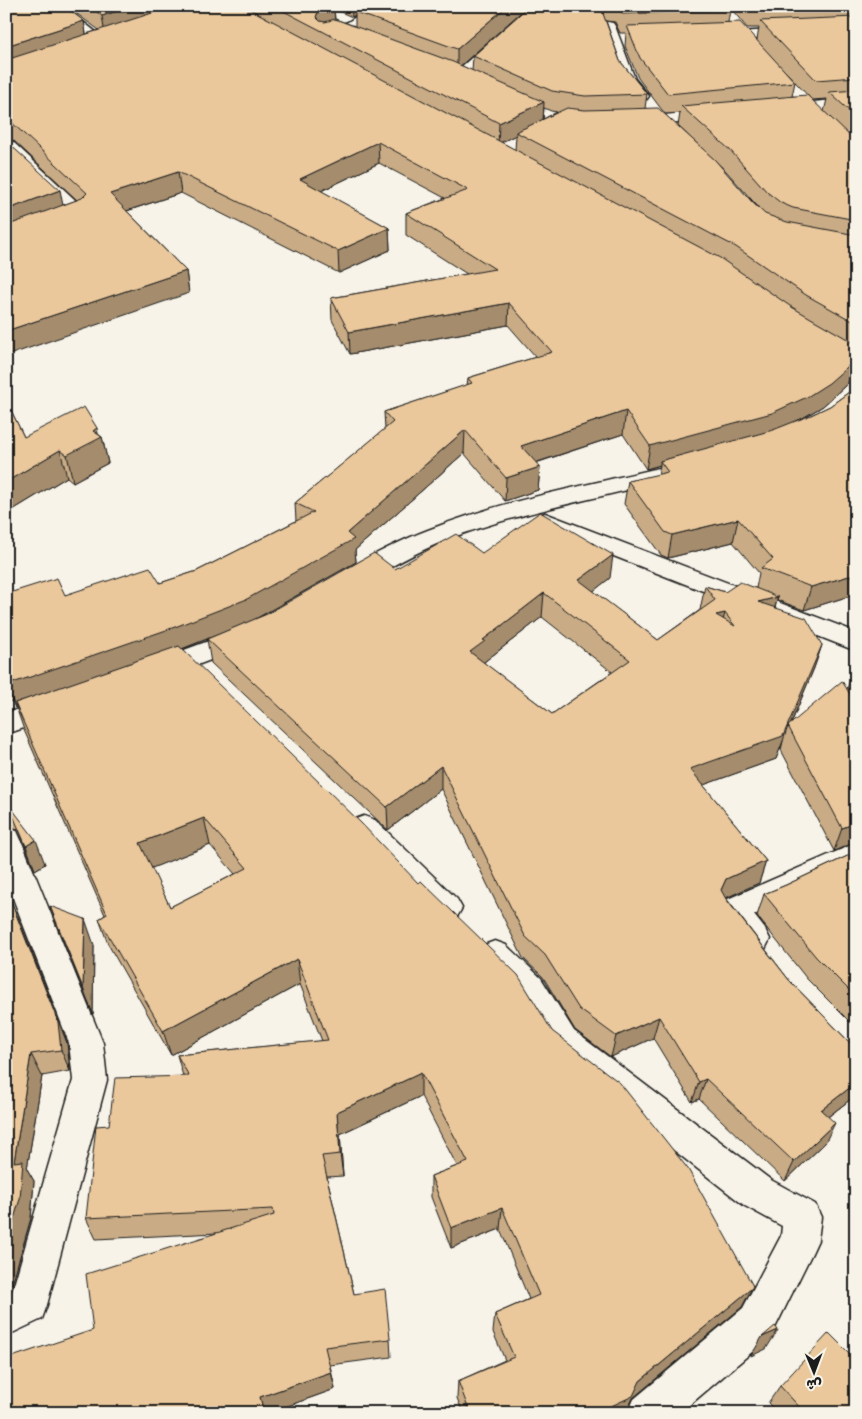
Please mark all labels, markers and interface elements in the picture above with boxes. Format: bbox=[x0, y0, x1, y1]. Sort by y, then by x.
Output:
north arrow bbox=[790, 1346, 840, 1396]
text: ش bbox=[806, 1376, 822, 1393]

